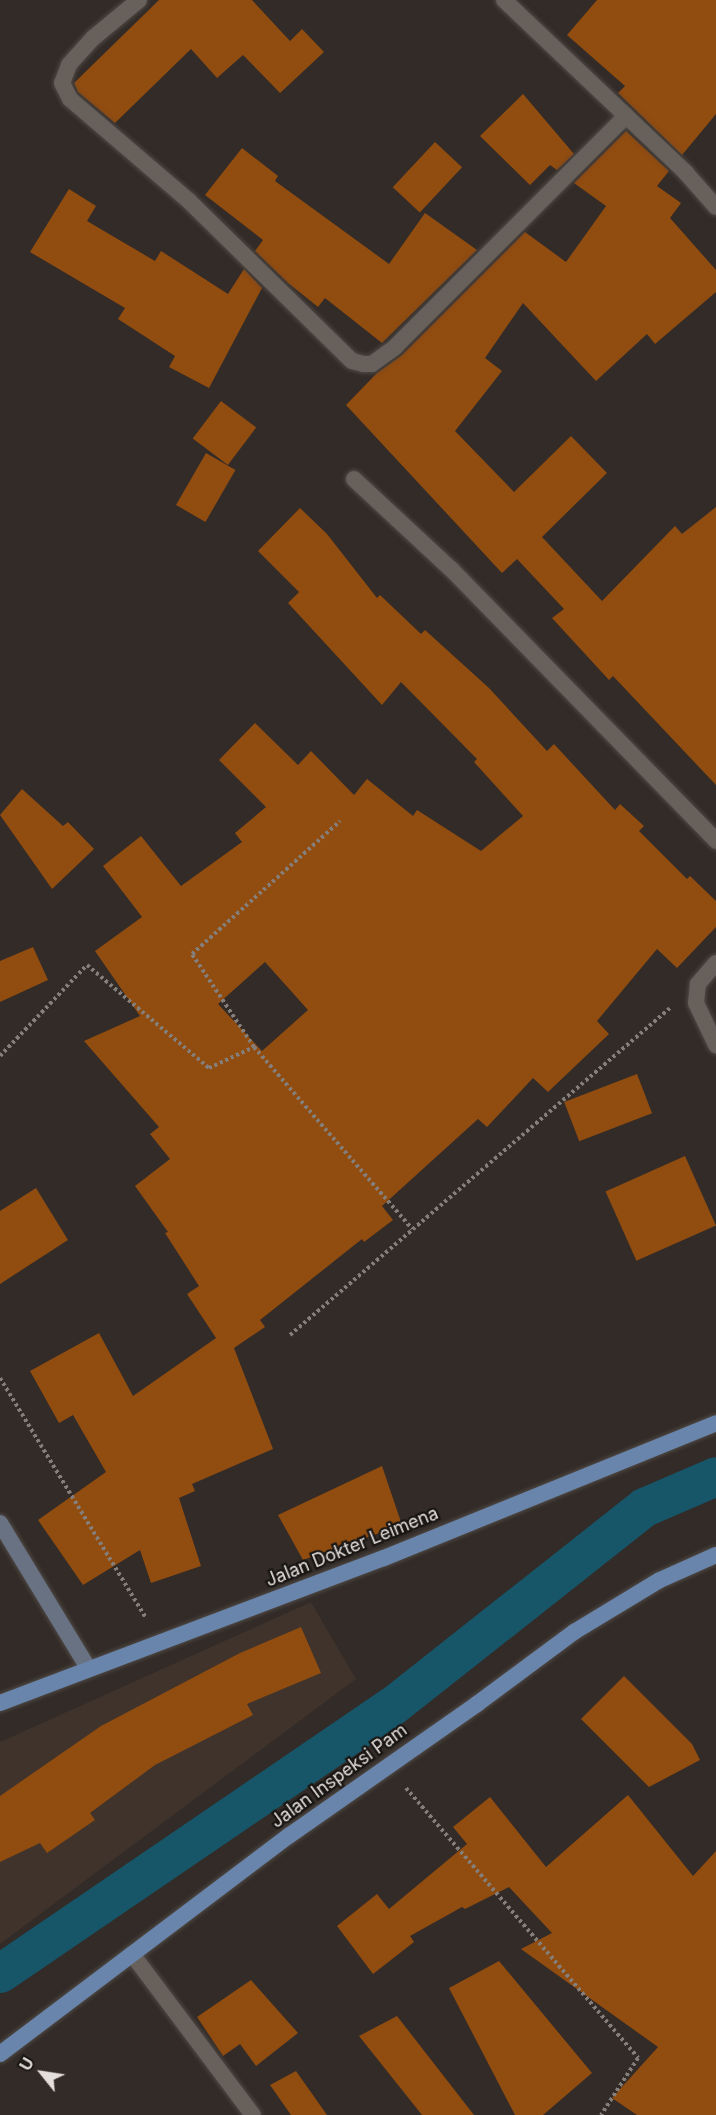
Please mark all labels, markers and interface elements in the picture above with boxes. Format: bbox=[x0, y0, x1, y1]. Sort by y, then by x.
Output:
street label: Jalan Dokter Leimena bbox=[263, 1502, 441, 1592]
street label: Jalan Inspeksi Pam bbox=[267, 1719, 411, 1833]
north arrow bbox=[12, 2043, 72, 2103]
text: U bbox=[15, 2054, 38, 2074]

